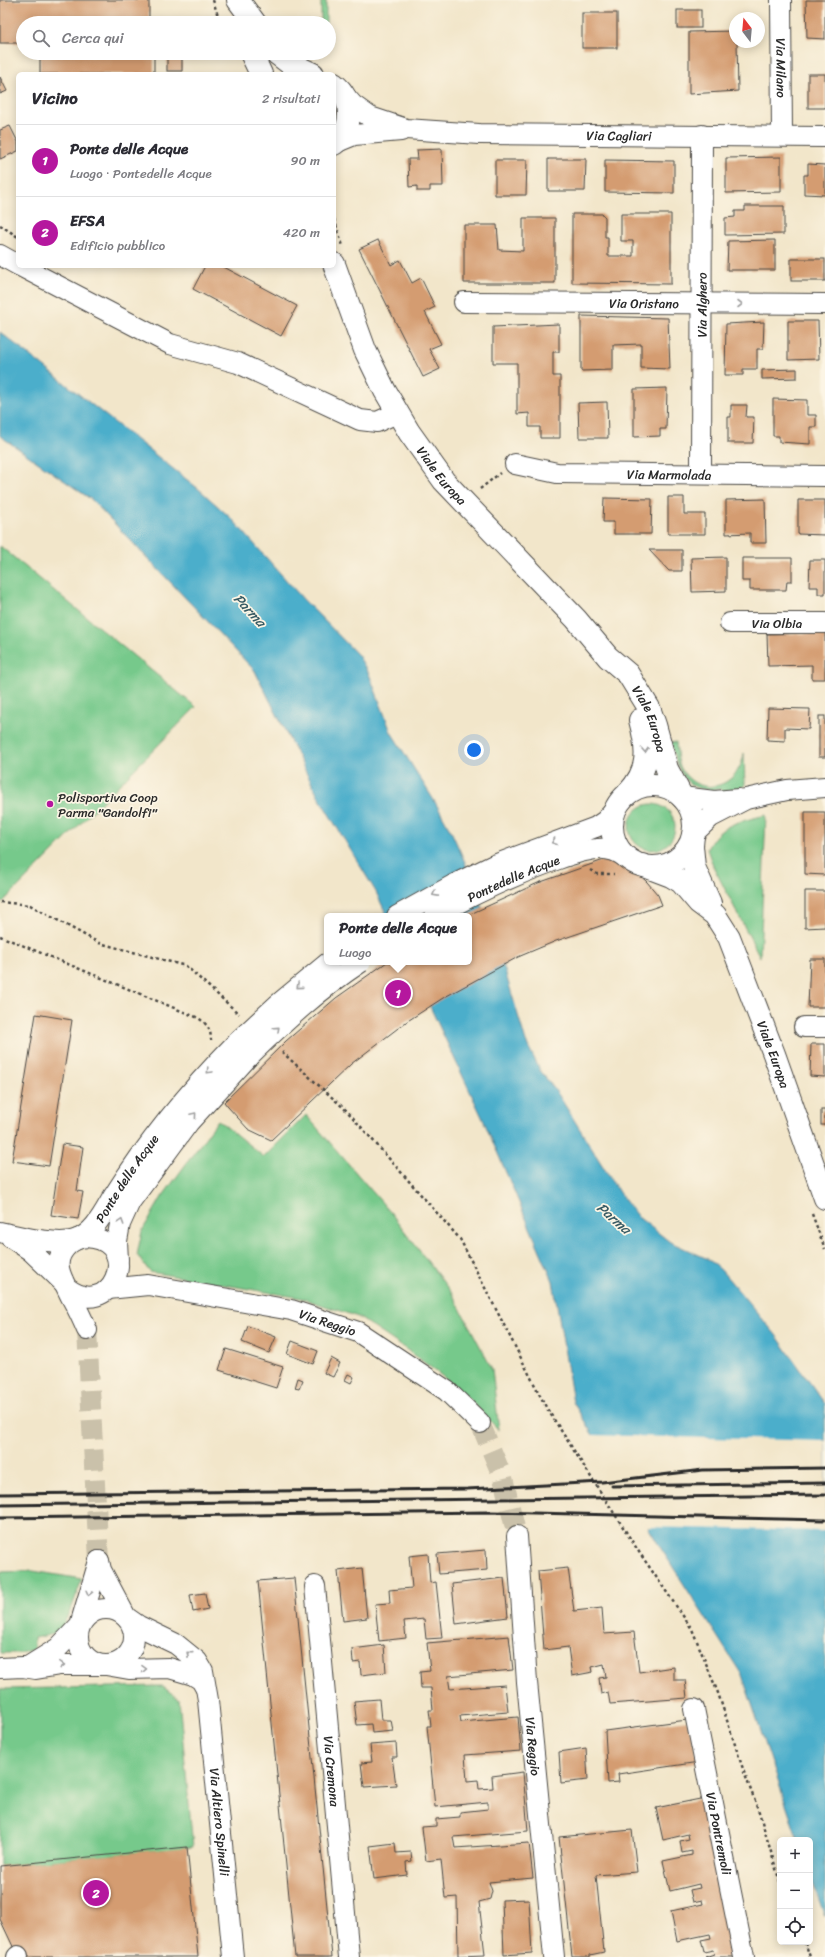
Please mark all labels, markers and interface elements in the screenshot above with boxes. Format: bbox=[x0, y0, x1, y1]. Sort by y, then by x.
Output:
north arrow bbox=[729, 12, 765, 48]
search box bbox=[16, 16, 336, 60]
text: Cerca qui bbox=[62, 25, 124, 51]
icon: search bbox=[30, 27, 52, 49]
street label: Via Milano bbox=[769, 38, 793, 98]
text: Vicino bbox=[32, 83, 78, 113]
text: 2 risultati bbox=[262, 87, 320, 110]
street label: Via Cagliari bbox=[586, 124, 652, 148]
text: Ponte delle Acque bbox=[70, 136, 188, 162]
text: 1 bbox=[42, 149, 48, 172]
text: 90 m bbox=[290, 149, 320, 172]
text: Luogo · Pontedelle Acque bbox=[70, 162, 212, 185]
text: EFSA bbox=[70, 208, 105, 234]
text: 2 bbox=[41, 221, 49, 244]
text: 420 m bbox=[283, 221, 320, 244]
text: Edificio pubblico bbox=[70, 234, 165, 257]
street label: Via Alghero bbox=[690, 272, 714, 338]
street label: Via Oristano bbox=[609, 292, 679, 315]
one-way arrow bbox=[737, 300, 743, 308]
street label: Viale Europa bbox=[410, 441, 473, 511]
street label: Via Marmolada bbox=[627, 463, 712, 487]
water label: Parma bbox=[227, 588, 273, 635]
street label: Via Olbia bbox=[752, 612, 803, 635]
street label: Viale Europa bbox=[626, 681, 673, 755]
your location bbox=[464, 740, 484, 760]
one-way arrow bbox=[641, 747, 649, 753]
place label: Polisportiva Coop Parma "Gandolfi" bbox=[58, 786, 158, 824]
marker: Polisportiva Coop Parma "Gandolfi" bbox=[45, 799, 55, 809]
one-way arrow bbox=[550, 838, 557, 846]
street label: Pontedelle Acque bbox=[463, 849, 563, 909]
one-way arrow bbox=[432, 890, 439, 897]
popup bbox=[324, 913, 472, 965]
text: Ponte delle Acque bbox=[339, 915, 457, 941]
text: Luogo bbox=[339, 941, 371, 964]
pin: 1 bbox=[385, 978, 411, 1008]
one-way arrow bbox=[296, 982, 304, 989]
street label: Viale Europa bbox=[750, 1017, 796, 1092]
one-way arrow bbox=[272, 1026, 280, 1034]
one-way arrow bbox=[206, 1066, 214, 1074]
one-way arrow bbox=[190, 1113, 197, 1120]
street label: Ponte delle Acque bbox=[89, 1129, 165, 1228]
water label: Parma bbox=[591, 1196, 638, 1242]
one-way arrow bbox=[116, 1219, 125, 1226]
street label: Via Reggio bbox=[296, 1302, 359, 1343]
one-way arrow bbox=[86, 1590, 94, 1596]
one-way arrow bbox=[186, 1651, 194, 1658]
one-way arrow bbox=[59, 1661, 65, 1670]
one-way arrow bbox=[141, 1664, 147, 1673]
street label: Via Reggio bbox=[519, 1716, 547, 1777]
street label: Via Cremona bbox=[317, 1735, 346, 1808]
street label: Via Altiero Spinelli bbox=[203, 1767, 236, 1877]
street label: Via Pontremoli bbox=[699, 1790, 738, 1877]
map controls bbox=[777, 1837, 813, 1945]
button: + bbox=[777, 1837, 813, 1873]
button: − bbox=[777, 1873, 813, 1909]
pin: 2 bbox=[83, 1878, 109, 1908]
button: locate bbox=[777, 1909, 813, 1945]

